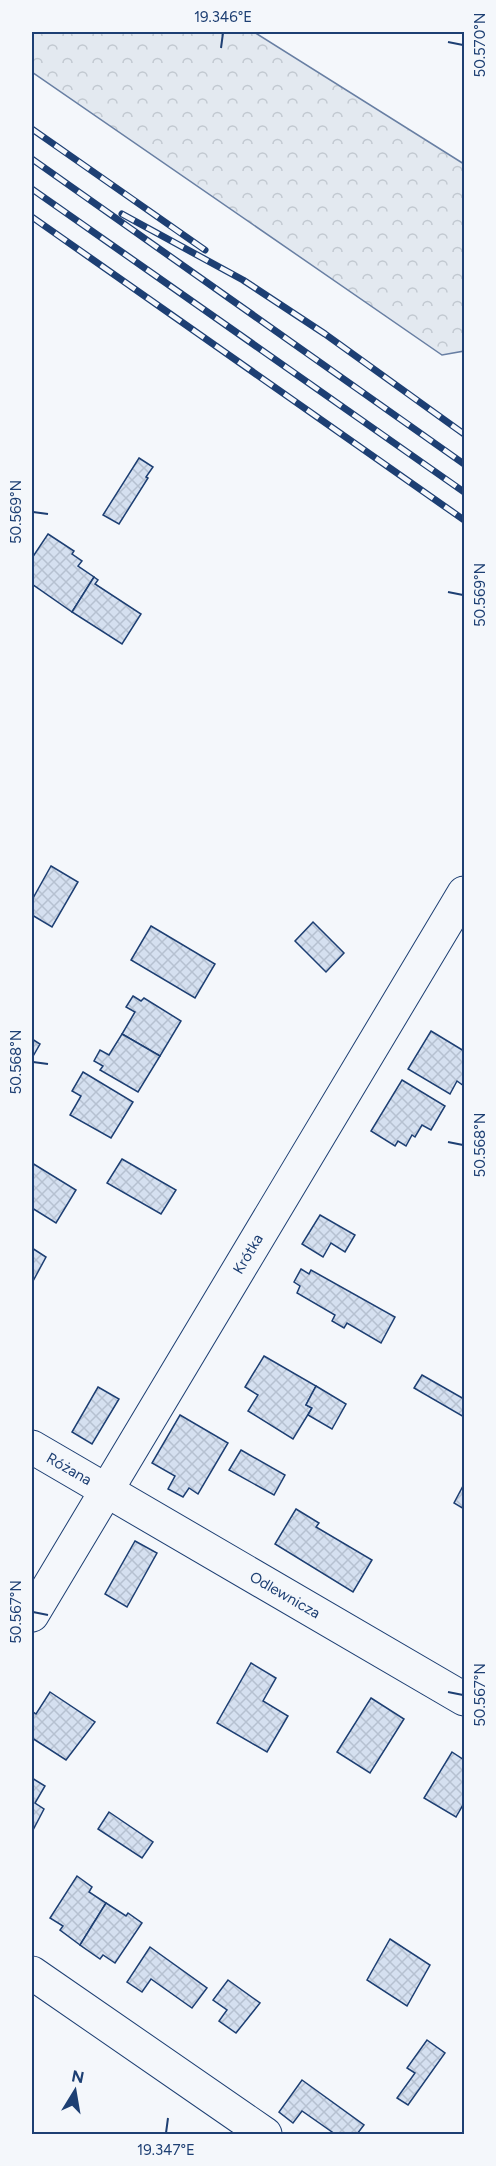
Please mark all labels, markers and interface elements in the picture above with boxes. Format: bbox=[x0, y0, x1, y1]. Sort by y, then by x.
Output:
text: 19.346°E bbox=[194, 8, 252, 26]
text: 50.570°N bbox=[471, 13, 489, 77]
text: 50.569°N bbox=[7, 480, 25, 544]
text: 50.569°N bbox=[471, 563, 489, 627]
text: 50.568°N bbox=[7, 1030, 25, 1094]
text: 50.568°N bbox=[471, 1113, 489, 1177]
street label: Krótka bbox=[229, 1231, 267, 1277]
street label: Różana bbox=[43, 1449, 95, 1489]
street label: Odlewnicza bbox=[247, 1568, 323, 1622]
text: 50.567°N bbox=[7, 1580, 25, 1644]
text: 50.567°N bbox=[471, 1663, 489, 1727]
north arrow bbox=[45, 2061, 105, 2121]
text: N bbox=[70, 2066, 86, 2087]
text: 19.347°E bbox=[137, 2141, 195, 2159]

